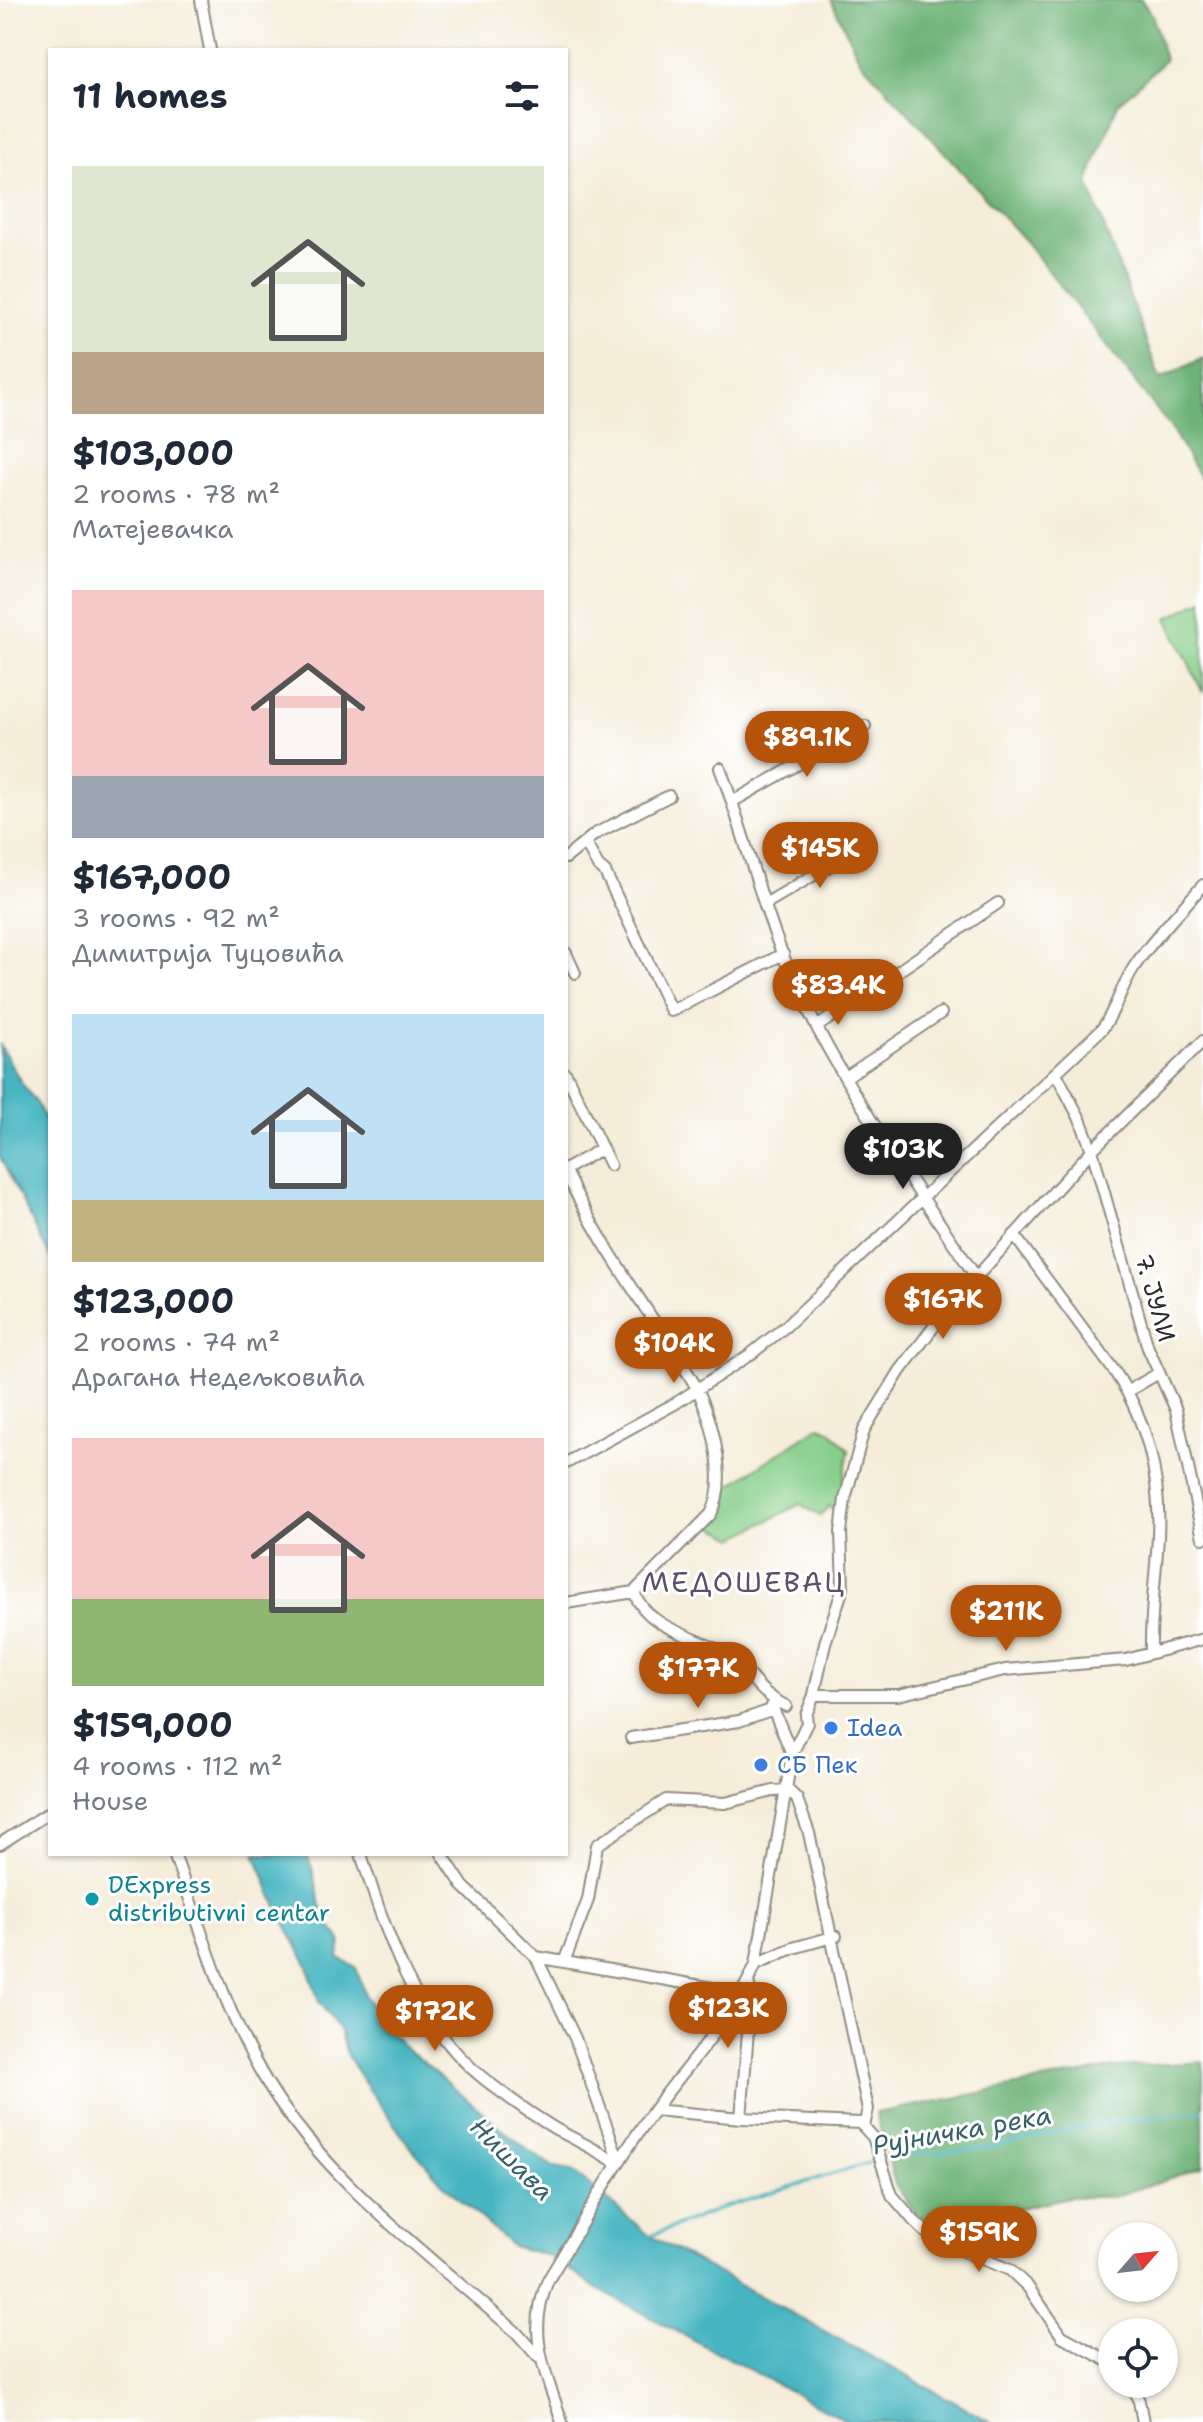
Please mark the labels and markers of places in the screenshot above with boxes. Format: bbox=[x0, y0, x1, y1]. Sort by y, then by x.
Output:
pin: $89.1K bbox=[742, 711, 872, 779]
pin: $145K bbox=[764, 822, 876, 890]
pin: $83.4K bbox=[773, 959, 903, 1027]
pin: $103K bbox=[847, 1123, 959, 1191]
pin: $167K bbox=[887, 1273, 999, 1341]
pin: $104K bbox=[618, 1317, 730, 1385]
pin: $211K bbox=[950, 1585, 1062, 1653]
pin: $177K bbox=[642, 1642, 754, 1710]
place label: Idea bbox=[847, 1712, 903, 1744]
marker: Idea bbox=[822, 1719, 840, 1737]
place label: СБ Пек bbox=[777, 1749, 858, 1781]
marker: СБ Пек bbox=[752, 1756, 770, 1774]
place label: DExpress distributivni centar bbox=[108, 1869, 330, 1929]
marker: DExpress distributivni centar bbox=[83, 1890, 101, 1908]
pin: $123K bbox=[672, 1982, 784, 2050]
pin: $172K bbox=[379, 1985, 491, 2053]
pin: $159K bbox=[923, 2206, 1035, 2274]

